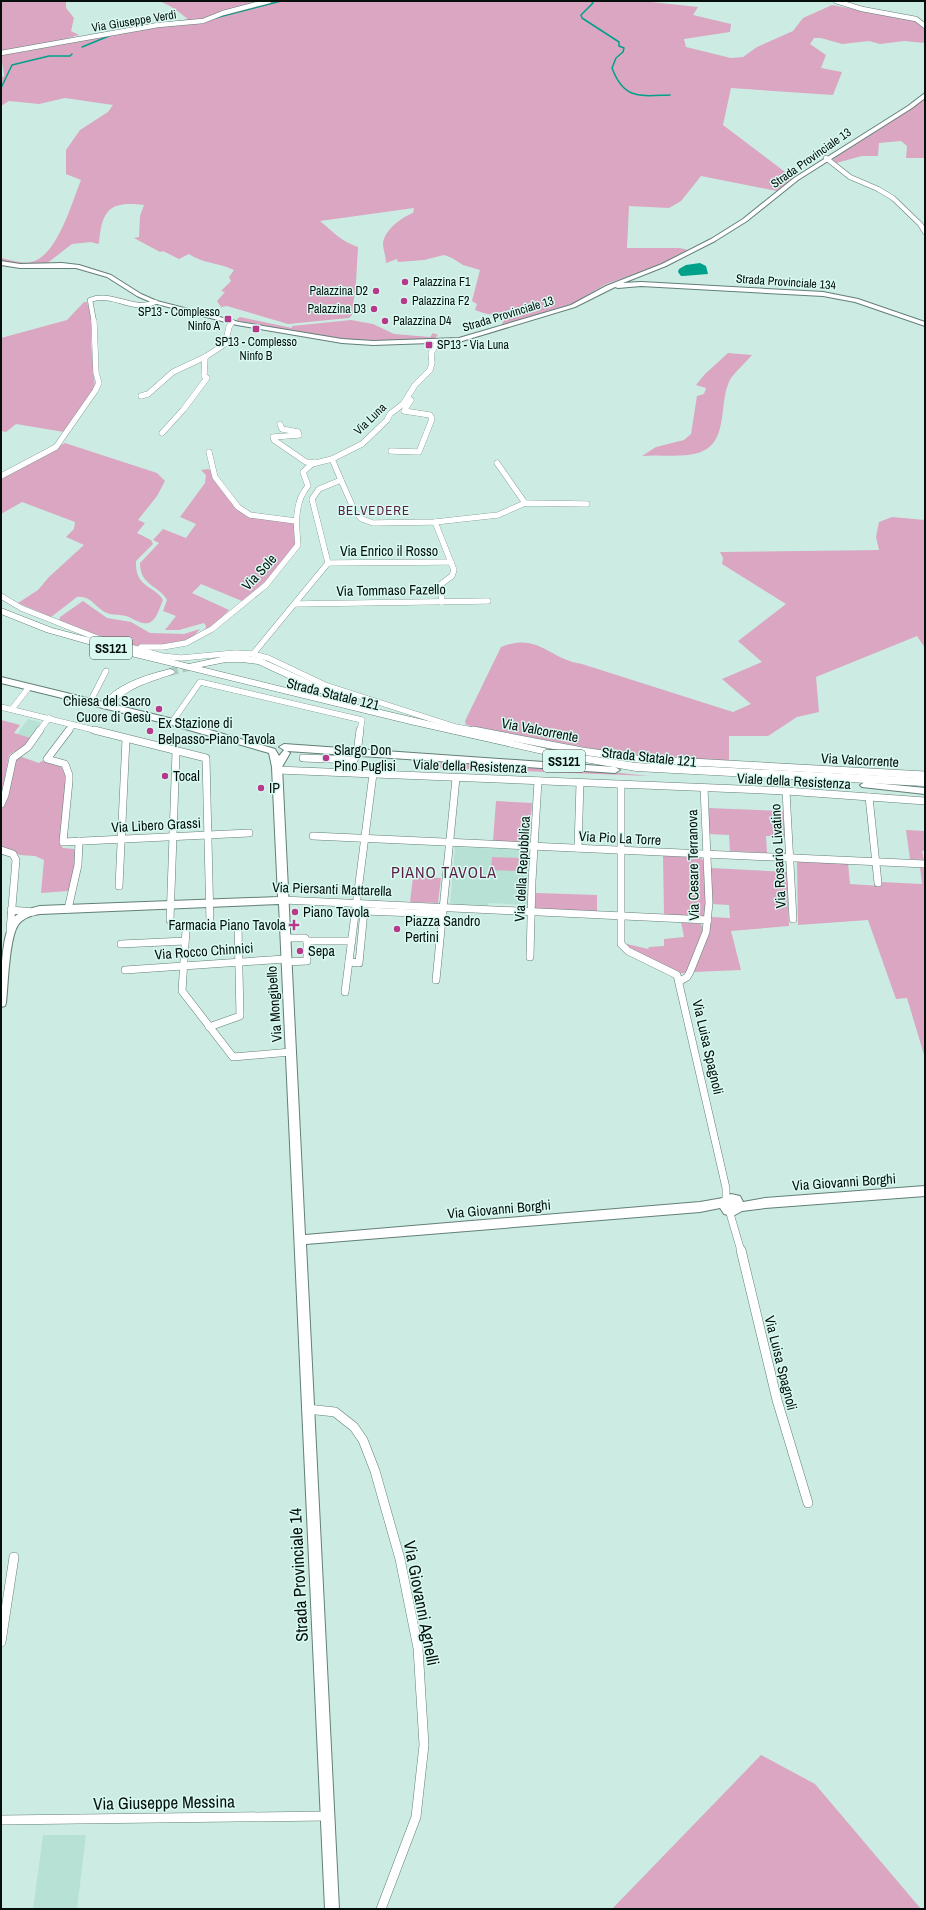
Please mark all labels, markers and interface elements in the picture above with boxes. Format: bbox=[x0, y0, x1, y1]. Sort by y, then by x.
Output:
street label: Via Giuseppe Verdi bbox=[90, 6, 178, 36]
street label: Strada Provinciale 13 bbox=[768, 124, 854, 192]
street label: Strada Provinciale 134 bbox=[736, 271, 837, 294]
place label: Palazzina F1 bbox=[413, 274, 471, 290]
marker: Palazzina F1 bbox=[400, 277, 410, 287]
place label: Palazzina D2 bbox=[309, 283, 368, 299]
marker: Palazzina D2 bbox=[371, 286, 381, 296]
place label: Palazzina F2 bbox=[412, 293, 469, 309]
street label: Strada Provinciale 13 bbox=[460, 293, 556, 335]
marker: Palazzina F2 bbox=[399, 296, 409, 306]
place label: Palazzina D3 bbox=[307, 301, 366, 317]
place label: SP13 - Complesso Ninfo A bbox=[138, 304, 220, 334]
marker: Palazzina D3 bbox=[369, 304, 379, 314]
place label: Palazzina D4 bbox=[393, 313, 452, 329]
marker: SP13 - Complesso Ninfo A bbox=[223, 314, 233, 324]
marker: Palazzina D4 bbox=[380, 316, 390, 326]
marker: SP13 - Complesso Ninfo B bbox=[251, 324, 261, 334]
place label: SP13 - Complesso Ninfo B bbox=[215, 334, 297, 364]
place label: SP13 - Via Luna bbox=[437, 337, 510, 353]
marker: SP13 - Via Luna bbox=[424, 340, 434, 350]
street label: Via Luna bbox=[350, 399, 390, 438]
district label: BELVEDERE bbox=[338, 502, 410, 519]
street label: Via Enrico il Rosso bbox=[340, 542, 438, 560]
street label: Via Sole bbox=[238, 550, 280, 594]
street label: Via Tommaso Fazello bbox=[336, 580, 446, 600]
road number: SS121 bbox=[90, 637, 132, 659]
street label: Strada Statale 121 bbox=[285, 674, 382, 714]
place label: Chiesa del Sacro Cuore di Gesù bbox=[63, 692, 151, 726]
marker: Chiesa del Sacro Cuore di Gesù bbox=[154, 704, 164, 714]
place label: Ex Stazione di Belpasso-Piano Tavola bbox=[158, 714, 276, 748]
street label: Via Valcorrente bbox=[500, 714, 580, 746]
marker: Ex Stazione di Belpasso-Piano Tavola bbox=[145, 726, 155, 736]
place label: Slargo Don Pino Puglisi bbox=[334, 741, 396, 775]
street label: Strada Statale 121 bbox=[601, 743, 698, 771]
street label: Via Valcorrente bbox=[821, 749, 899, 771]
road number: SS121 bbox=[543, 750, 585, 772]
marker: Slargo Don Pino Puglisi bbox=[321, 753, 331, 763]
street label: Viale della Resistenza bbox=[413, 755, 528, 777]
place label: Tocal bbox=[173, 767, 200, 785]
street label: Viale della Resistenza bbox=[737, 769, 852, 793]
marker: Tocal bbox=[160, 771, 170, 781]
place label: IP bbox=[269, 779, 280, 797]
marker: IP bbox=[256, 783, 266, 793]
street label: Via Rosario Livatino bbox=[766, 803, 790, 909]
street label: Via Cesare Terranova bbox=[683, 809, 703, 921]
street label: Via Libero Grassi bbox=[111, 814, 201, 836]
street label: Via della Repubblica bbox=[510, 815, 534, 922]
street label: Via Pio La Torre bbox=[578, 827, 662, 849]
district label: PIANO TAVOLA bbox=[391, 861, 497, 883]
street label: Via Piersanti Mattarella bbox=[272, 878, 393, 900]
place label: Piano Tavola bbox=[303, 903, 370, 921]
marker: Piano Tavola bbox=[290, 907, 300, 917]
place label: Piazza Sandro Pertini bbox=[405, 912, 480, 946]
place label: Farmacia Piano Tavola bbox=[168, 916, 287, 934]
marker: Farmacia Piano Tavola bbox=[289, 920, 299, 930]
marker: Piazza Sandro Pertini bbox=[392, 924, 402, 934]
street label: Via Rocco Chinnici bbox=[154, 939, 254, 963]
place label: Sepa bbox=[308, 942, 335, 960]
marker: Sepa bbox=[295, 946, 305, 956]
street label: Via Mongibello bbox=[262, 965, 286, 1043]
street label: Via Luisa Spagnoli bbox=[688, 998, 728, 1096]
street label: Via Giovanni Borghi bbox=[792, 1169, 896, 1195]
street label: Via Giovanni Borghi bbox=[446, 1196, 552, 1222]
street label: Via Luisa Spagnoli bbox=[761, 1314, 801, 1412]
street label: Strada Provinciale 14 bbox=[283, 1507, 313, 1643]
street label: Via Giovanni Agnelli bbox=[399, 1539, 445, 1667]
street label: Via Giuseppe Messina bbox=[93, 1789, 235, 1815]

